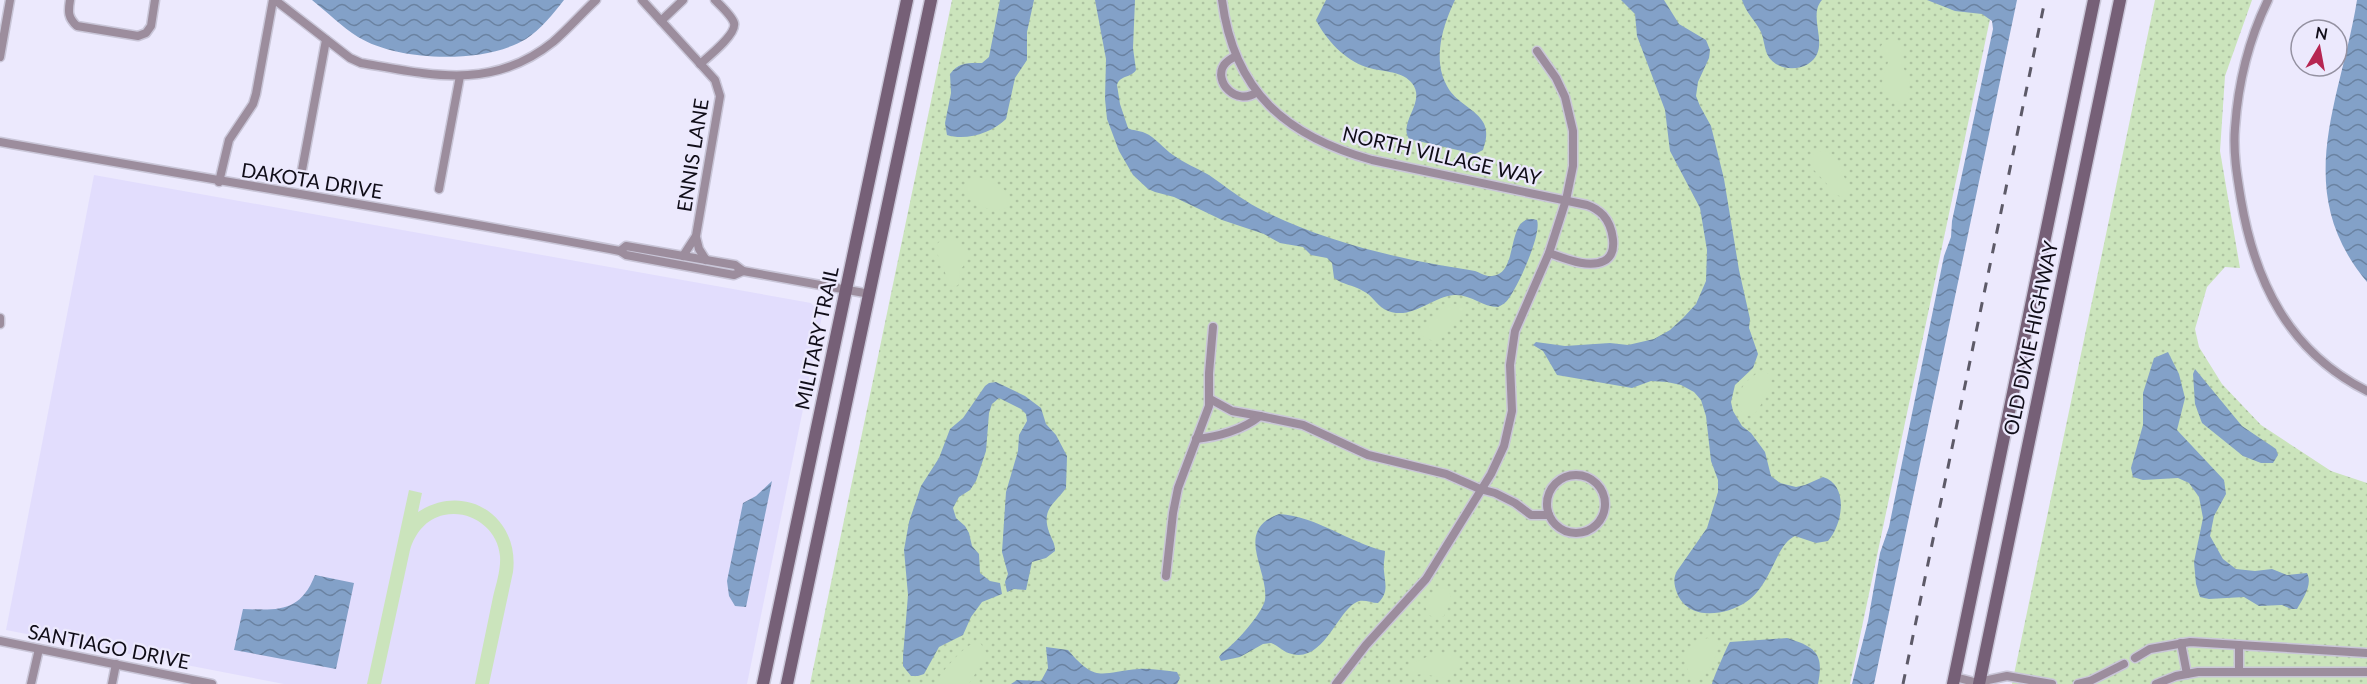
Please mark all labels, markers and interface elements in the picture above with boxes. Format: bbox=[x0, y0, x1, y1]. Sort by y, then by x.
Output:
north arrow bbox=[2289, 18, 2349, 78]
text: N bbox=[2314, 22, 2329, 43]
street label: ENNIS LANE bbox=[671, 97, 713, 213]
street label: NORTH VILLAGE WAY bbox=[1340, 120, 1544, 190]
street label: DAKOTA DRIVE bbox=[240, 157, 384, 203]
street label: OLD DIXIE HIGHWAY bbox=[1998, 238, 2062, 437]
street label: MILITARY TRAIL bbox=[789, 264, 843, 412]
street label: SANTIAGO DRIVE bbox=[26, 619, 192, 673]

